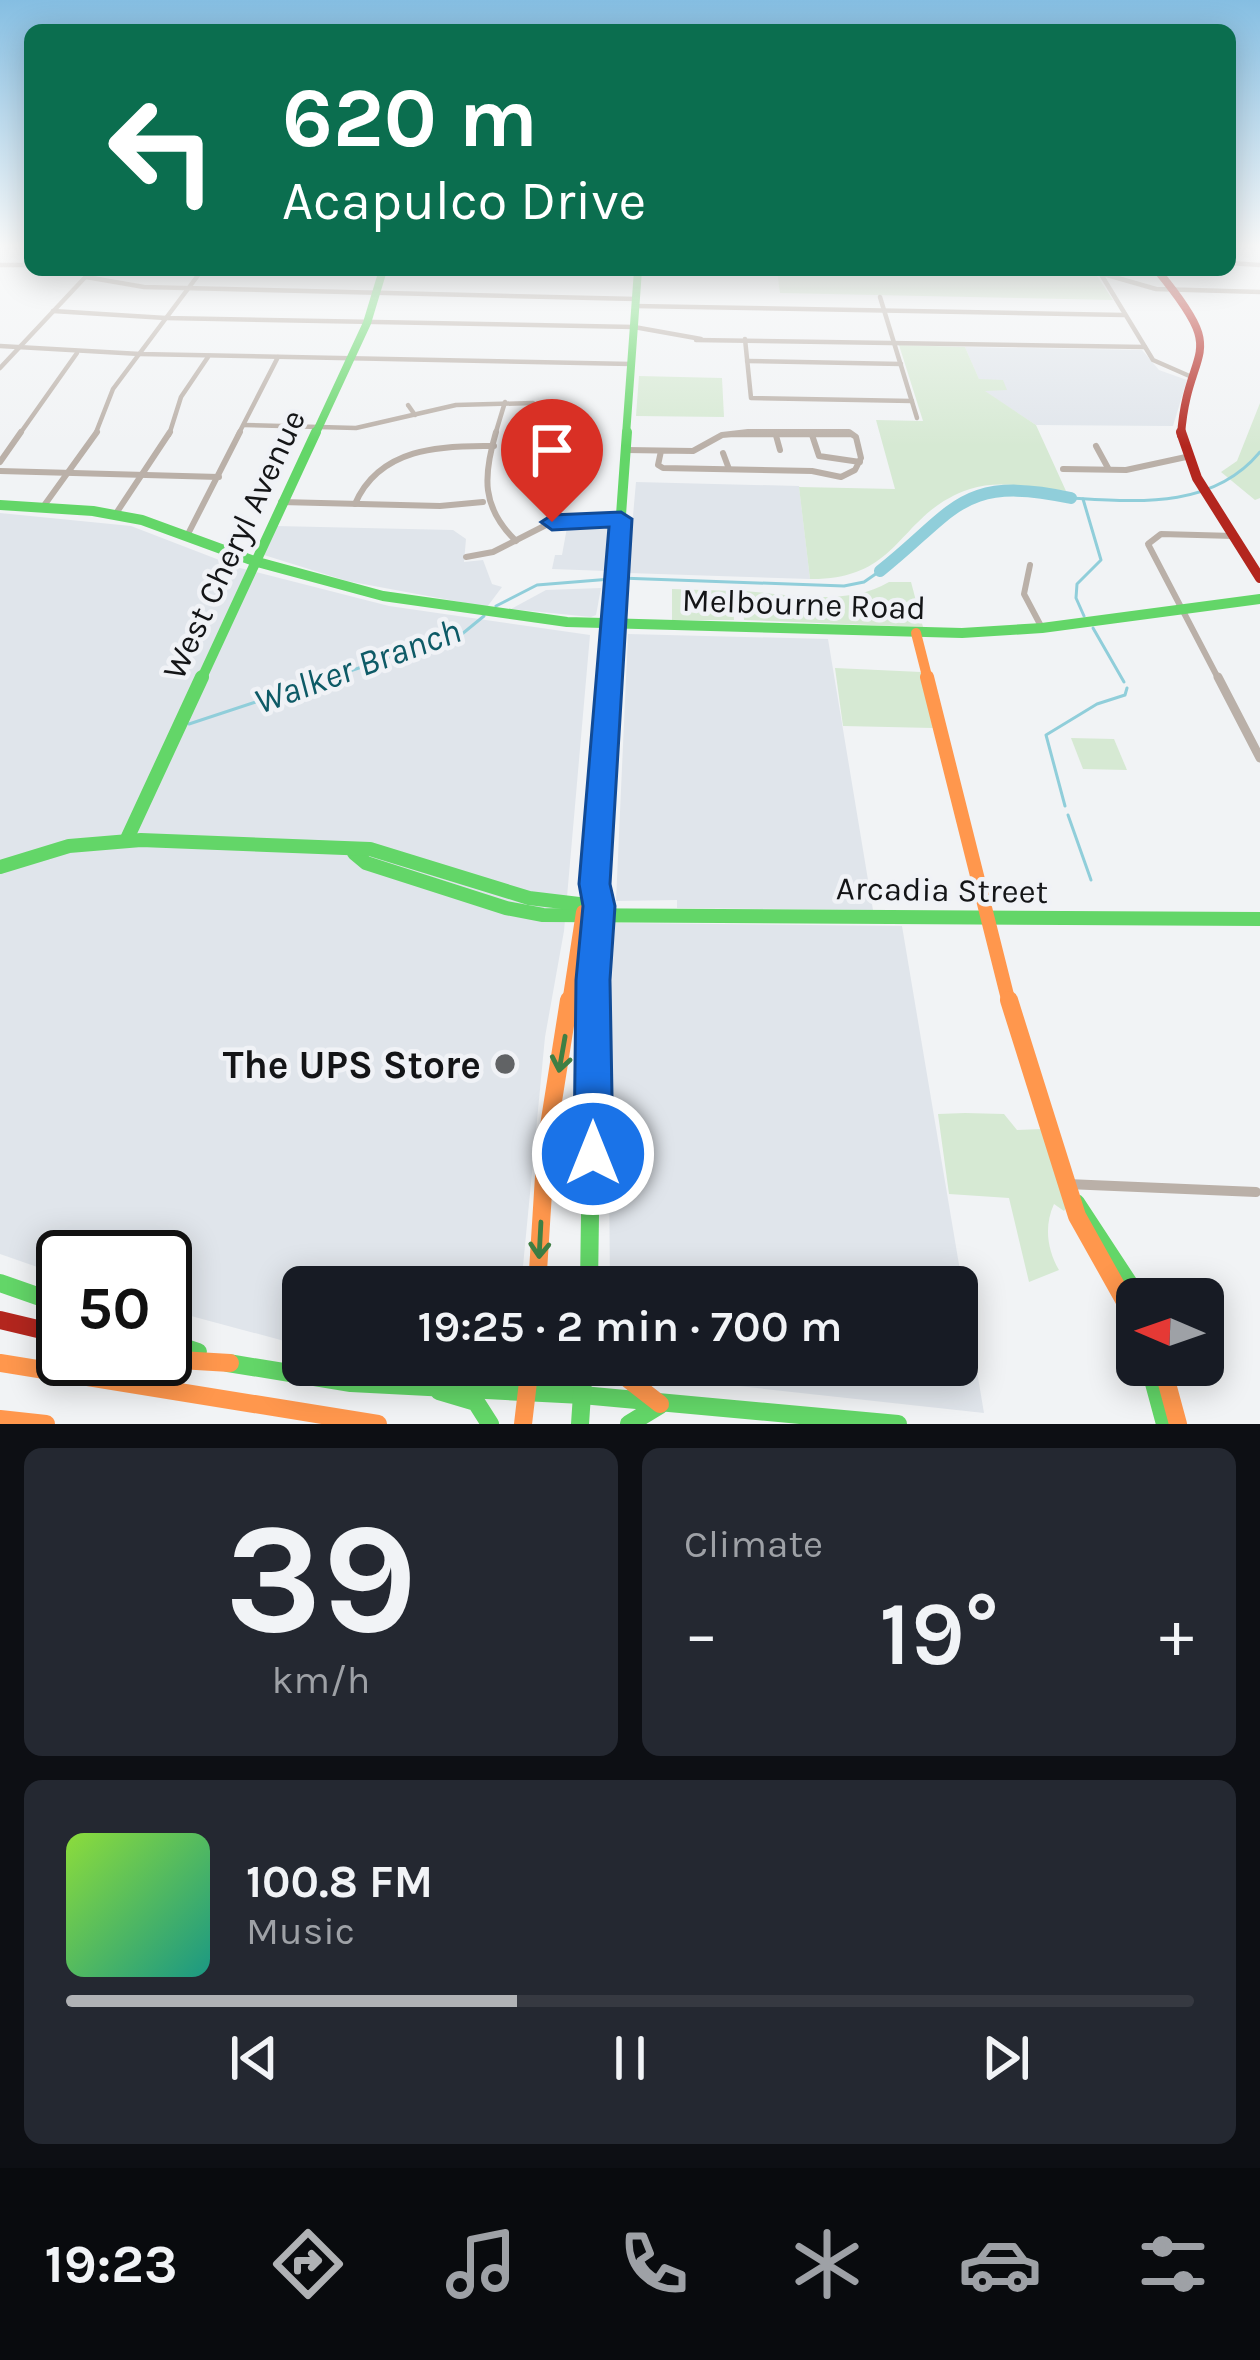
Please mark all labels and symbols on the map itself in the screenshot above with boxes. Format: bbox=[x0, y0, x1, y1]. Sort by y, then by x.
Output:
pin bbox=[501, 399, 603, 522]
street label: West Cheryl Avenue bbox=[155, 404, 313, 685]
street label: Melbourne Road bbox=[681, 581, 927, 627]
water label: Walker Branch bbox=[248, 609, 466, 723]
street label: Arcadia Street bbox=[836, 869, 1048, 911]
one-way arrow bbox=[550, 1034, 572, 1073]
place label: The UPS Store bbox=[223, 1042, 481, 1088]
marker: The UPS Store bbox=[492, 1051, 518, 1077]
position arrow bbox=[530, 1091, 656, 1217]
one-way arrow bbox=[528, 1219, 551, 1258]
speed limit sign: 50 bbox=[36, 1230, 192, 1386]
north arrow bbox=[1116, 1278, 1224, 1386]

